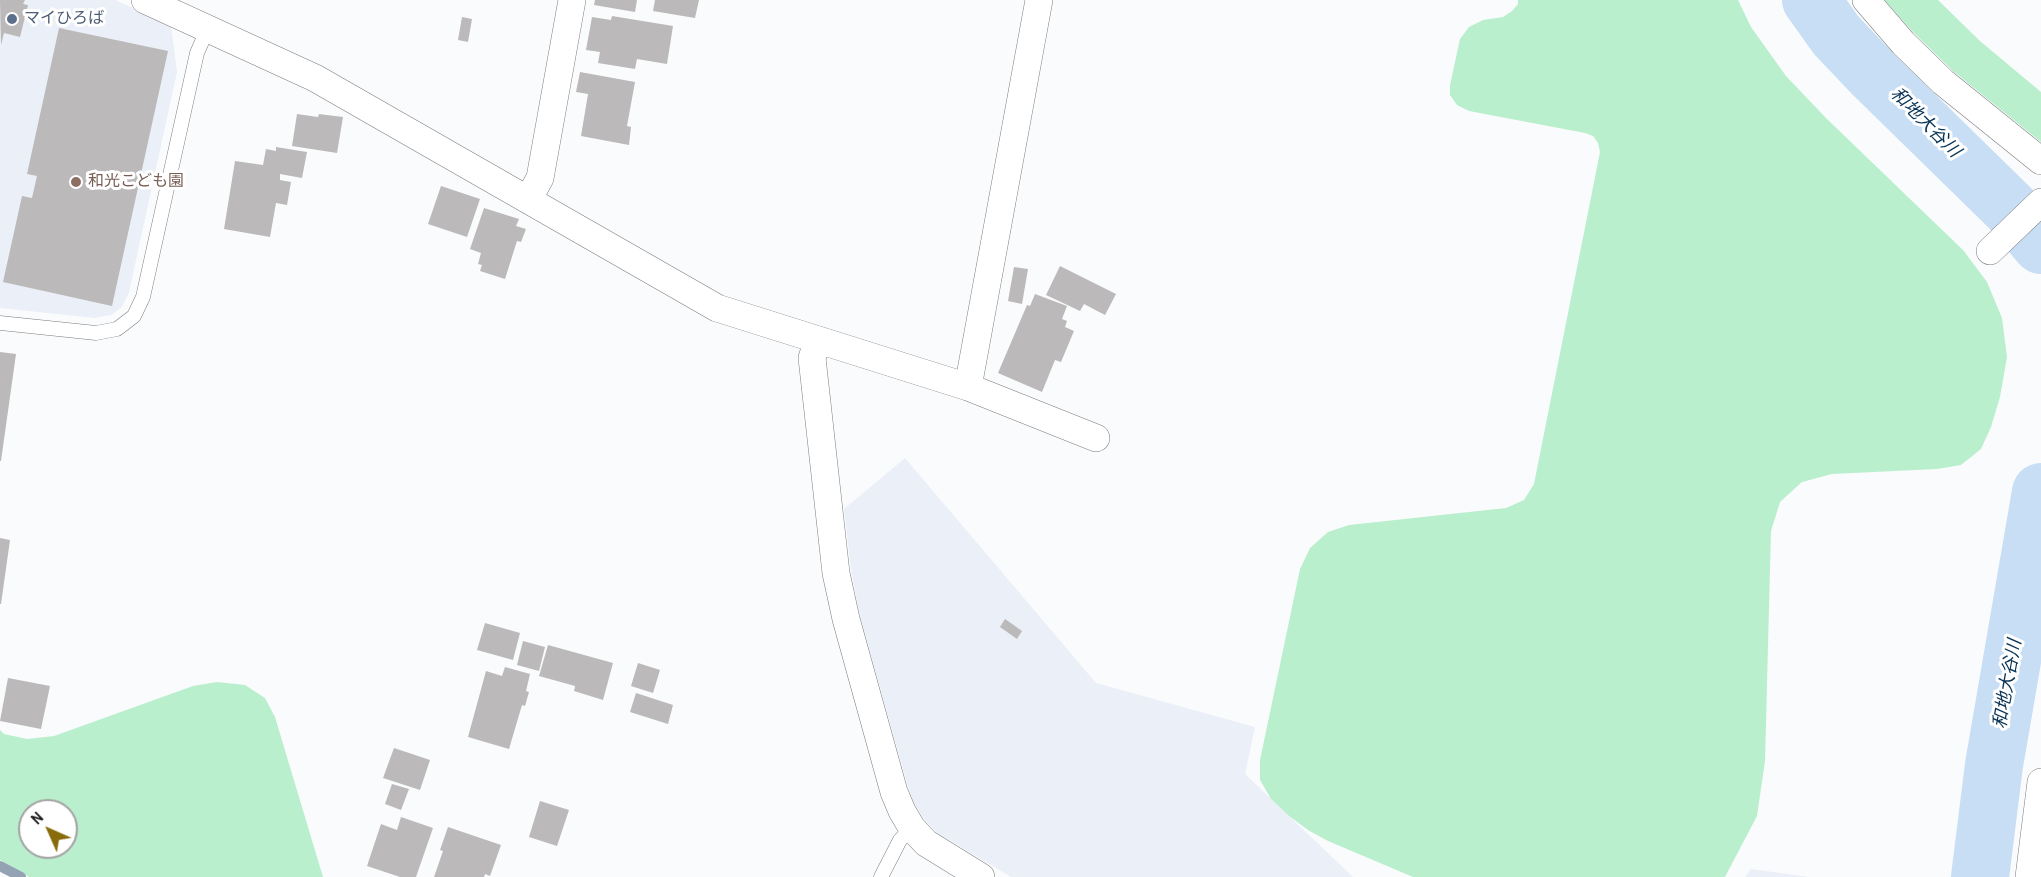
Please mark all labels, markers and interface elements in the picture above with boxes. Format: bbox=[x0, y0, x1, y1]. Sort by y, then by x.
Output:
place label: マイひろば bbox=[24, 9, 104, 29]
marker: マイひろば bbox=[5, 12, 19, 26]
water label: 和地大谷川 bbox=[1886, 84, 1964, 162]
place label: 和光こども園 bbox=[88, 172, 184, 192]
marker: 和光こども園 bbox=[69, 175, 83, 189]
water label: 和地大谷川 bbox=[1990, 638, 2026, 730]
north arrow bbox=[18, 799, 78, 859]
text: N bbox=[26, 807, 48, 829]

